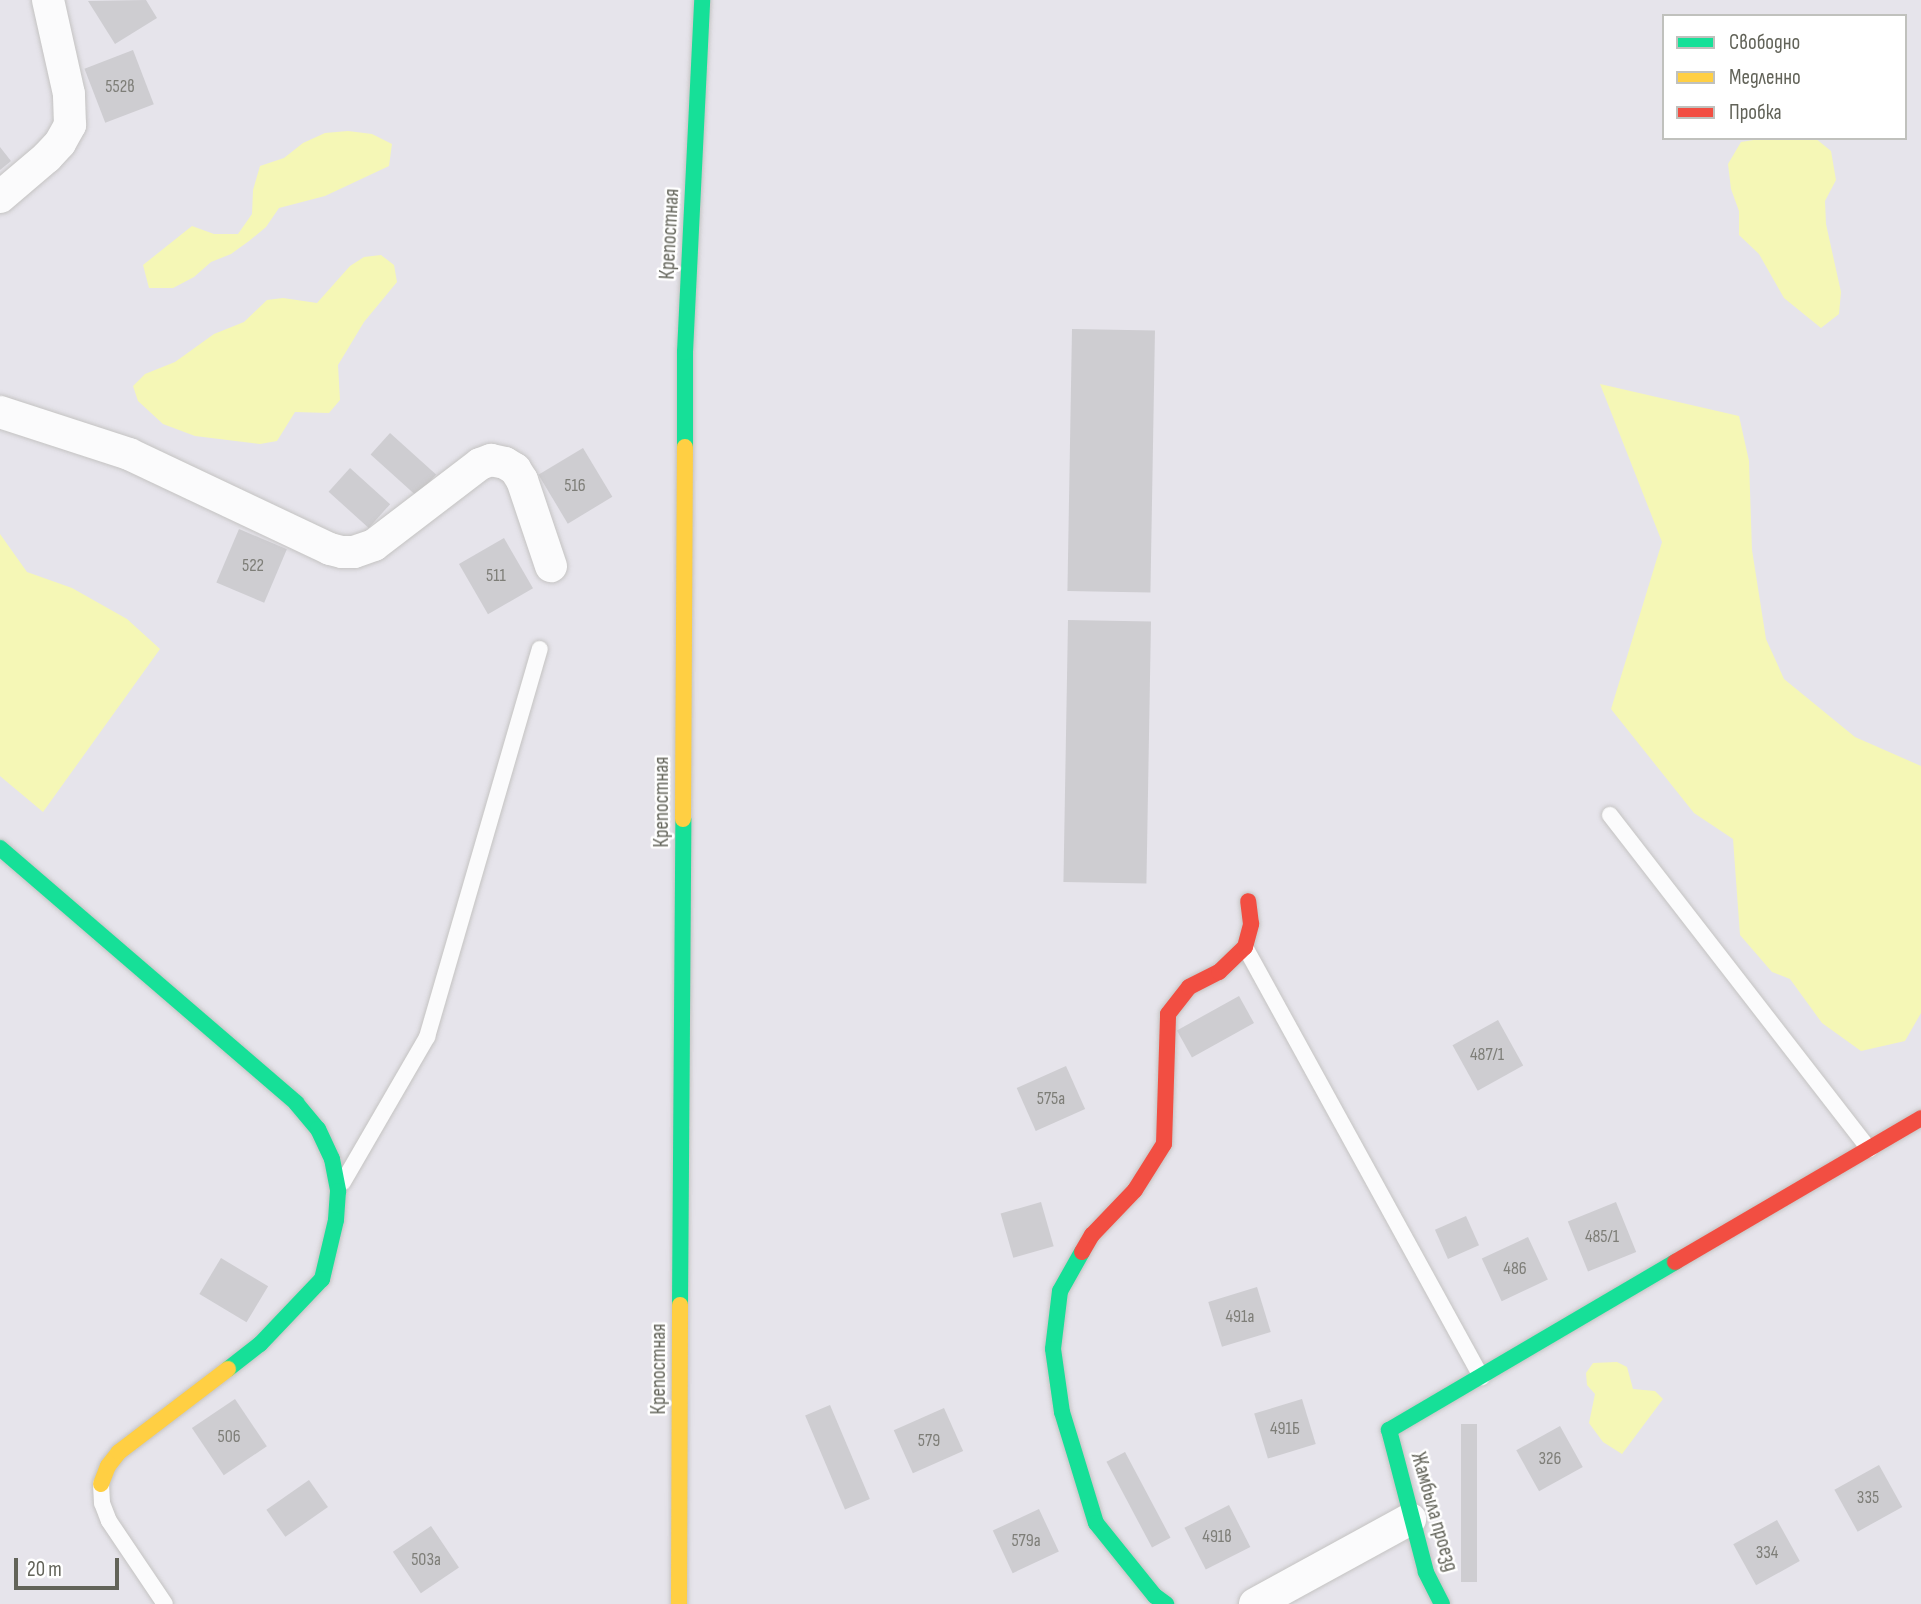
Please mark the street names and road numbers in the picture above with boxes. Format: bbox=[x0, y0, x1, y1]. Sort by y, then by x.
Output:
street label: Крепостная bbox=[655, 188, 685, 280]
street label: Крепостная bbox=[649, 756, 675, 848]
street label: Крепостная bbox=[646, 1323, 672, 1415]
street label: Жамбыла проезд bbox=[1405, 1449, 1463, 1575]

